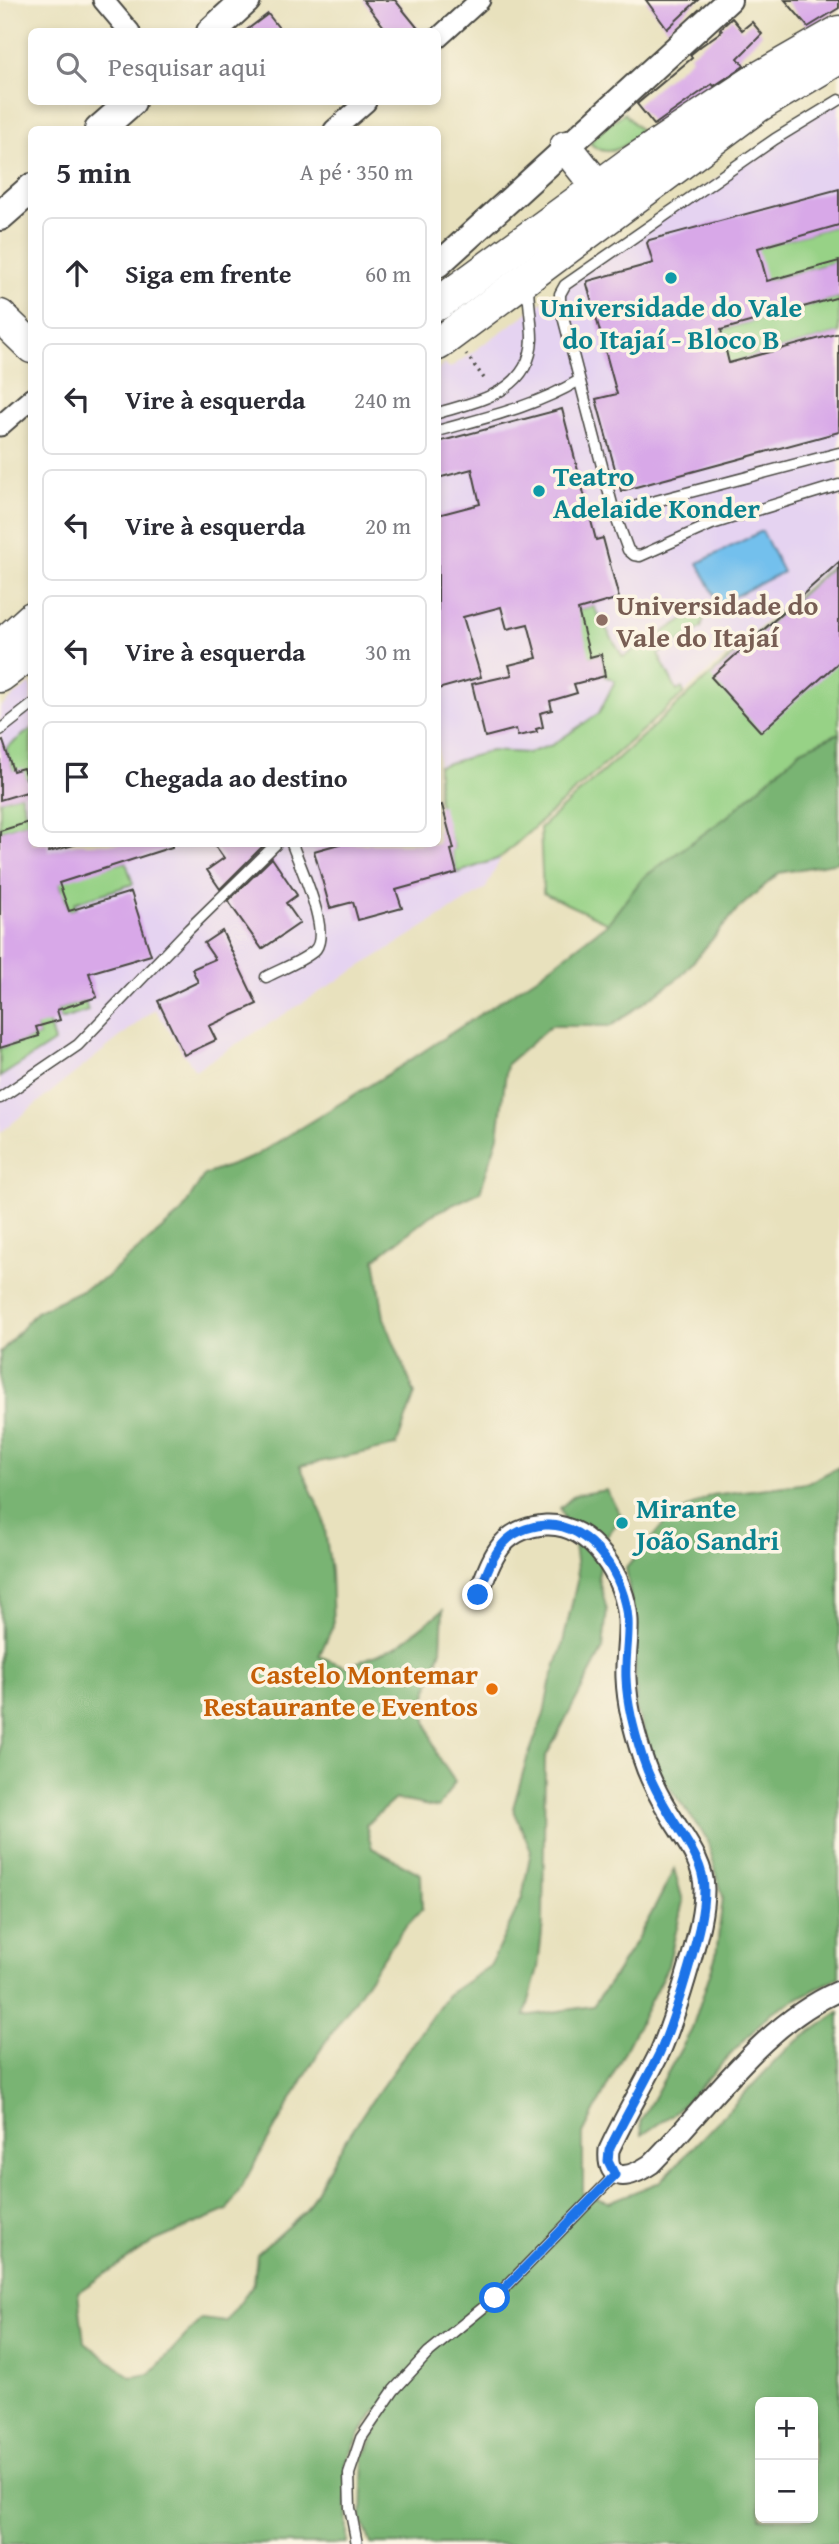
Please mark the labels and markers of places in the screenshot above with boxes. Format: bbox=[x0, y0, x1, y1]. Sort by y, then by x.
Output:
marker: Universidade do Vale do Itajaí - Bloco B bbox=[663, 270, 679, 286]
place label: Universidade do Vale do Itajaí - Bloco B bbox=[540, 286, 802, 359]
place label: Teatro Adelaide Konder bbox=[553, 455, 760, 528]
marker: Teatro Adelaide Konder bbox=[531, 483, 547, 499]
place label: Universidade do Vale do Itajaí bbox=[616, 584, 819, 657]
marker: Universidade do Vale do Itajaí bbox=[594, 612, 610, 628]
place label: Mirante João Sandri bbox=[632, 1487, 779, 1560]
marker: Mirante João Sandri bbox=[614, 1515, 630, 1531]
place label: Castelo Montemar Restaurante e Eventos bbox=[203, 1653, 478, 1726]
marker: Castelo Montemar Restaurante e Eventos bbox=[484, 1681, 500, 1697]

